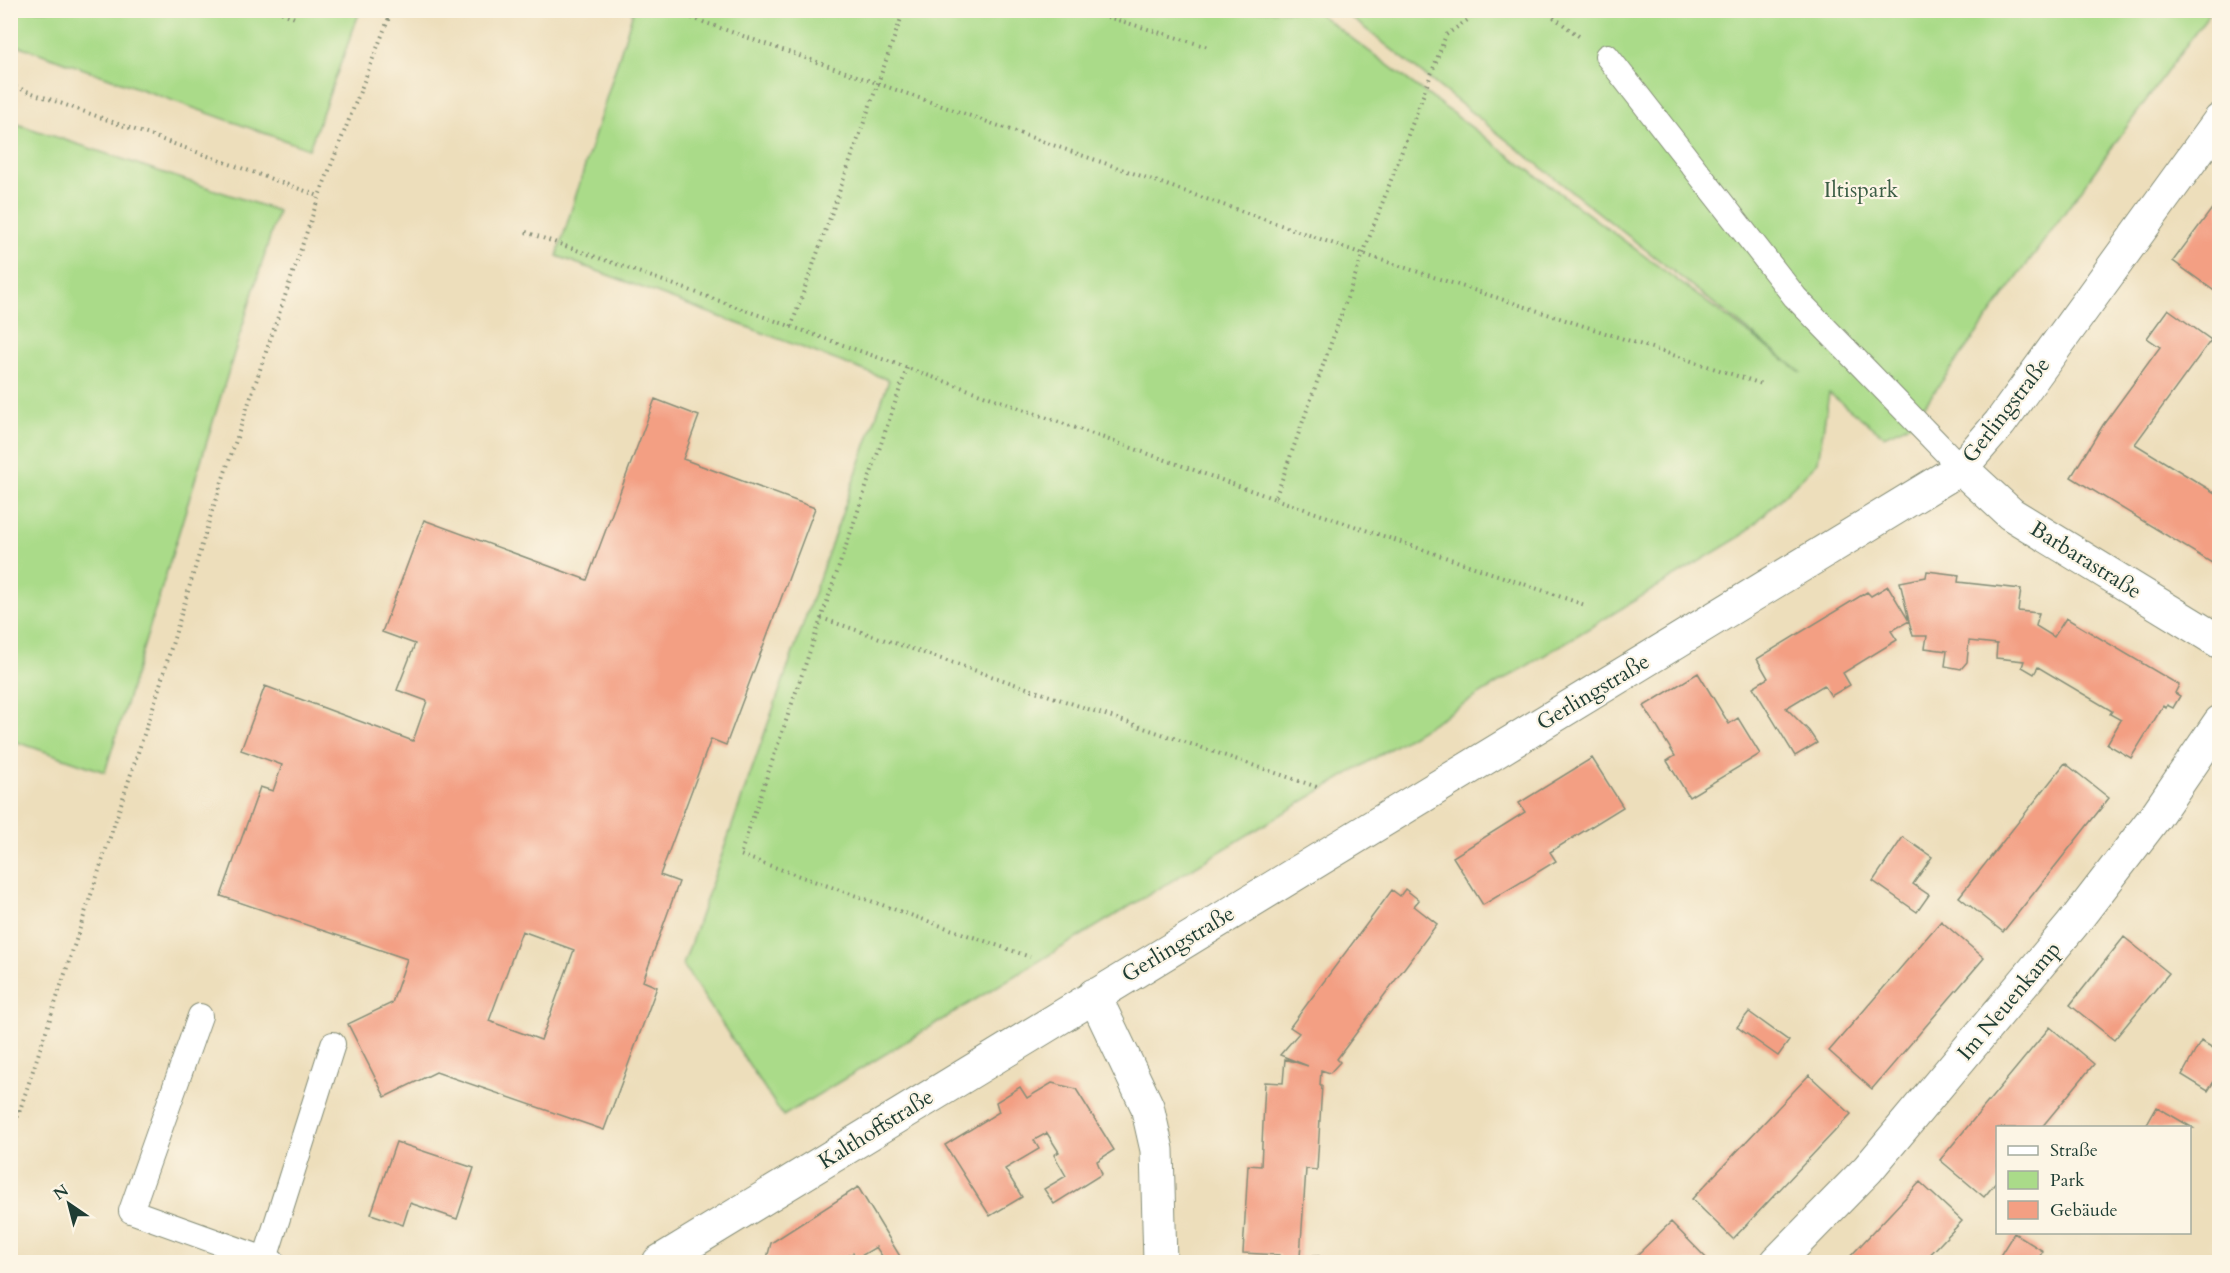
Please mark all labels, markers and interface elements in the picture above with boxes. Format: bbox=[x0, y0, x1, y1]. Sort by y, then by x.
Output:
park label: Iltispark bbox=[1824, 175, 1899, 205]
street label: Gerlingstraße bbox=[1955, 351, 2057, 469]
street label: Barbarastraße bbox=[2025, 514, 2147, 606]
street label: Gerlingstraße bbox=[1531, 646, 1655, 738]
street label: Gerlingstraße bbox=[1116, 898, 1240, 990]
street label: Im Neuenkamp bbox=[1950, 935, 2068, 1067]
street label: Kalthoffstraße bbox=[813, 1082, 939, 1176]
legend bbox=[1996, 1126, 2191, 1234]
text: Straße bbox=[2050, 1138, 2098, 1163]
text: Park bbox=[2050, 1168, 2085, 1193]
north arrow bbox=[39, 1174, 99, 1234]
text: N bbox=[49, 1179, 73, 1206]
text: Gebäude bbox=[2050, 1198, 2118, 1223]

